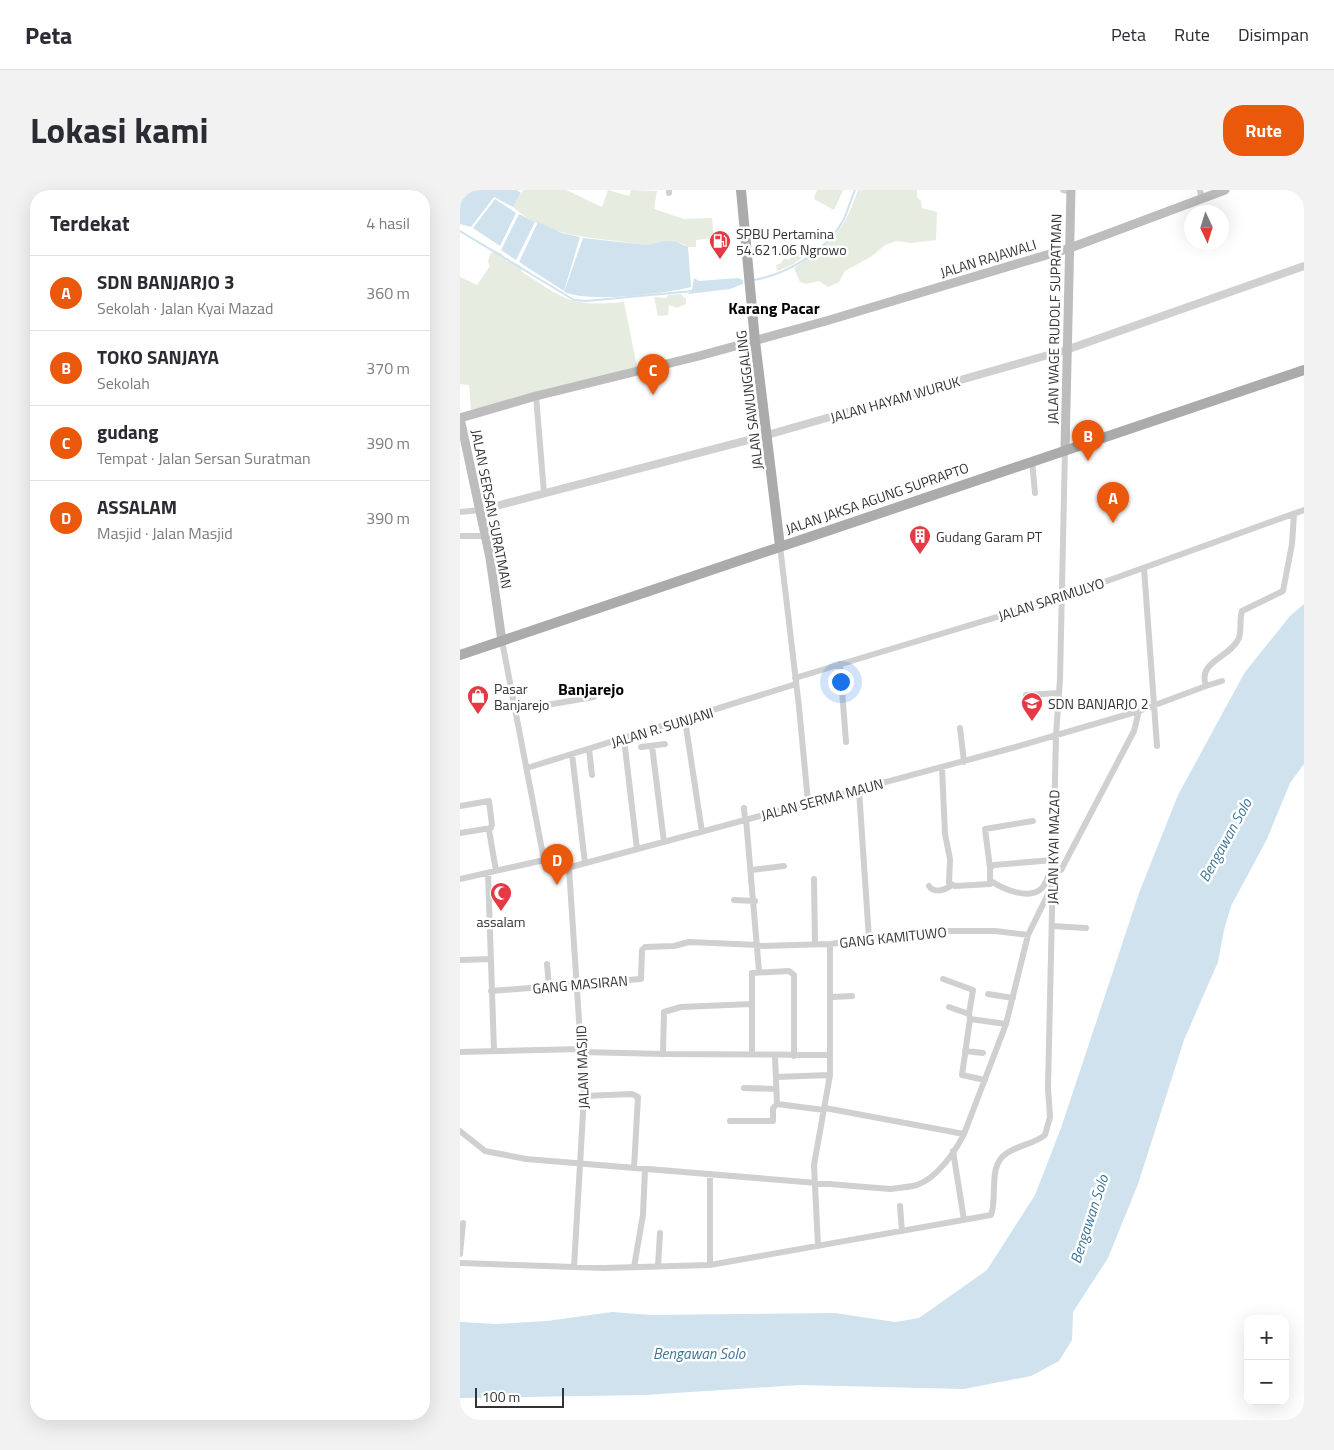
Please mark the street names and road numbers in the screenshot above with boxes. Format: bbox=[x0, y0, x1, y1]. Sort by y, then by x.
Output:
street label: JALAN WAGE RUDOLF SUPRATMAN bbox=[1042, 213, 1066, 425]
street label: JALAN RAJAWALI bbox=[937, 233, 1039, 283]
street label: JALAN SAWUNGGALING bbox=[730, 329, 768, 471]
street label: JALAN HAYAM WURUK bbox=[828, 370, 962, 428]
street label: JALAN SERSAN SURATMAN bbox=[466, 427, 518, 591]
street label: JALAN JAKSA AGUNG SUPRAPTO bbox=[783, 457, 971, 539]
street label: JALAN SARIMULYO bbox=[995, 572, 1107, 626]
street label: JALAN R. SUNJANI bbox=[608, 701, 716, 753]
street label: JALAN SERMA MAUN bbox=[759, 773, 885, 825]
street label: JALAN KYAI MAZAD bbox=[1042, 789, 1064, 905]
street label: GANG KAMITUWO bbox=[838, 921, 948, 953]
street label: GANG MASIRAN bbox=[532, 969, 628, 999]
street label: JALAN MASJID bbox=[570, 1025, 594, 1109]

